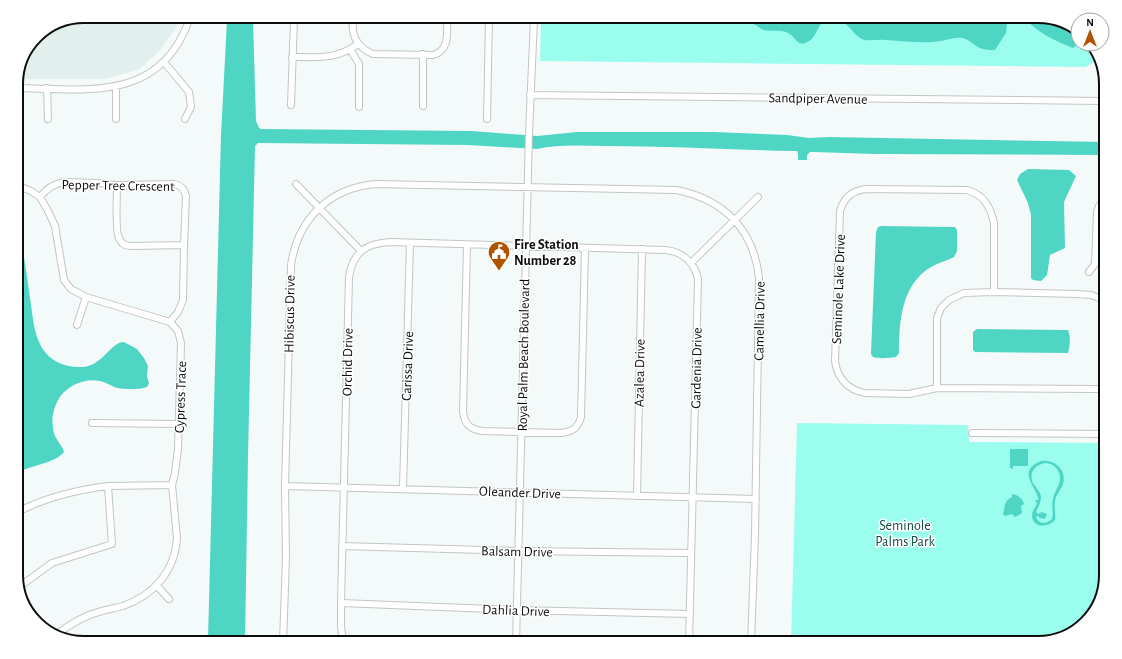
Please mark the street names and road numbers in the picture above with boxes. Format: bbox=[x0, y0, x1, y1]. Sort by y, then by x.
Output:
street label: Sandpiper Avenue bbox=[768, 91, 868, 107]
street label: Pepper Tree Crescent bbox=[61, 178, 175, 194]
street label: Seminole Lake Drive bbox=[830, 234, 848, 344]
street label: Hibiscus Drive bbox=[282, 275, 298, 353]
street label: Royal Palm Beach Boulevard bbox=[516, 279, 532, 431]
street label: Camellia Drive bbox=[752, 281, 768, 361]
street label: Gardenia Drive bbox=[689, 327, 705, 409]
street label: Orchid Drive bbox=[340, 328, 356, 396]
street label: Carissa Drive bbox=[400, 331, 416, 401]
street label: Azalea Drive bbox=[632, 339, 648, 407]
street label: Cypress Trace bbox=[173, 361, 189, 433]
street label: Oleander Drive bbox=[479, 485, 561, 501]
street label: Balsam Drive bbox=[481, 544, 553, 560]
street label: Dahlia Drive bbox=[482, 603, 550, 619]

